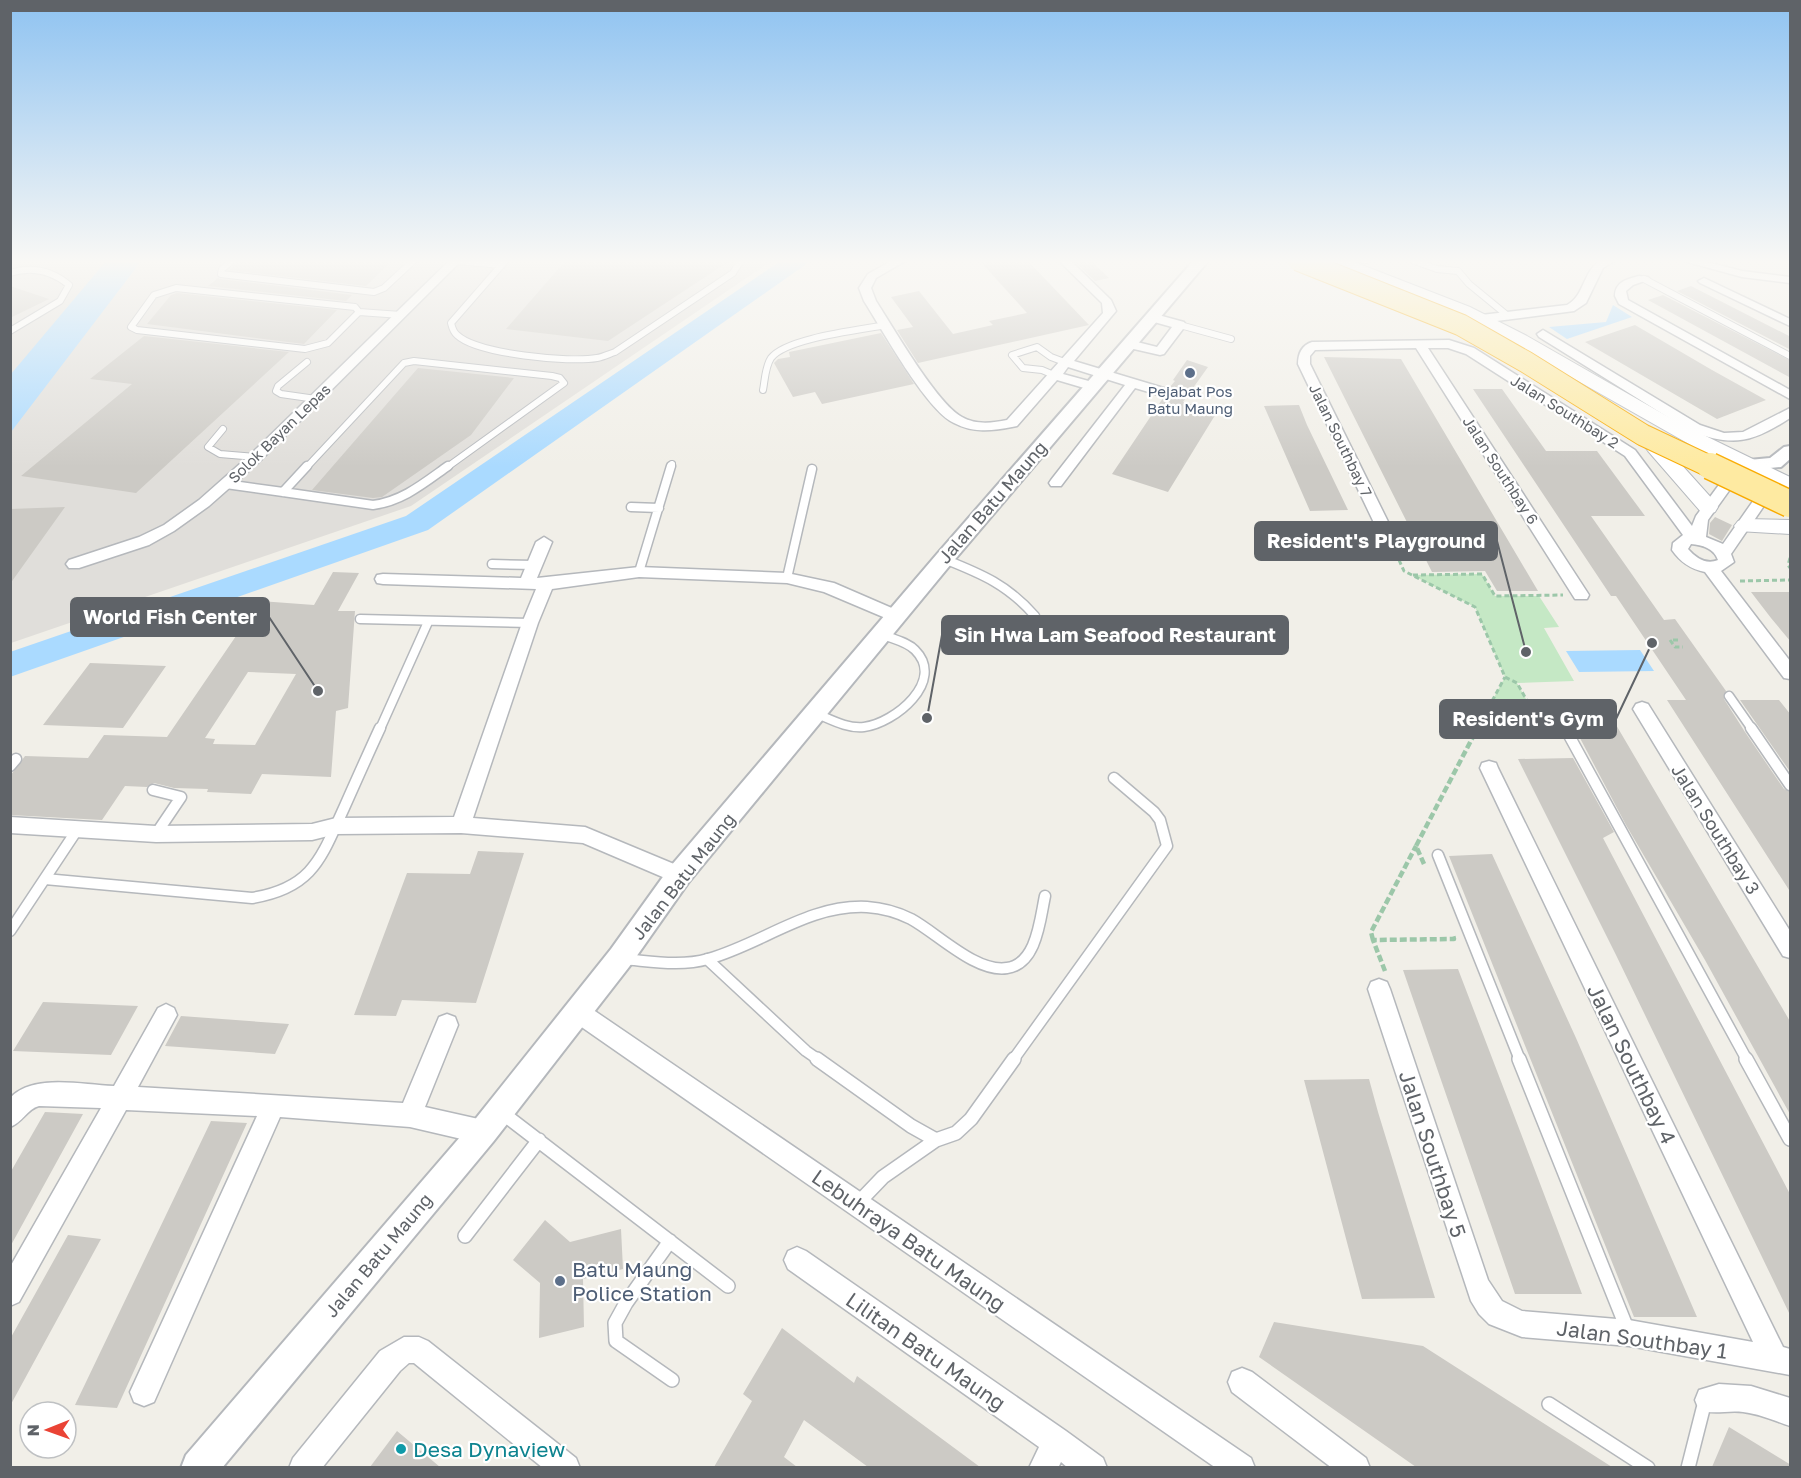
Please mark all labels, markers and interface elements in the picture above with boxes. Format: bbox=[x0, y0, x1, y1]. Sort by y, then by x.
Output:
marker: Pejabat Pos Batu Maung bbox=[1183, 366, 1197, 380]
street label: Jalan Southbay 2 bbox=[1508, 370, 1622, 452]
street label: Solok Bayan Lepas bbox=[224, 380, 334, 486]
street label: Jalan Southbay 7 bbox=[1306, 381, 1376, 499]
place label: Pejabat Pos Batu Maung bbox=[1147, 382, 1233, 417]
street label: Jalan Southbay 6 bbox=[1460, 413, 1542, 527]
street label: Jalan Batu Maung bbox=[933, 436, 1051, 568]
callout: Resident's Playground bbox=[1255, 522, 1497, 560]
text: Resident's Playground bbox=[1267, 528, 1485, 552]
callout: World Fish Center bbox=[71, 598, 269, 636]
text: World Fish Center bbox=[83, 604, 257, 628]
callout: Sin Hwa Lam Seafood Restaurant bbox=[942, 616, 1288, 654]
text: Sin Hwa Lam Seafood Restaurant bbox=[954, 622, 1276, 646]
callout: Resident's Gym bbox=[1440, 700, 1616, 738]
text: Resident's Gym bbox=[1452, 706, 1604, 730]
street label: Jalan Southbay 3 bbox=[1667, 760, 1765, 898]
street label: Jalan Batu Maung bbox=[627, 808, 739, 944]
street label: Jalan Southbay 4 bbox=[1582, 980, 1682, 1148]
street label: Jalan Southbay 5 bbox=[1394, 1067, 1472, 1241]
street label: Lebuhraya Batu Maung bbox=[807, 1163, 1011, 1317]
street label: Jalan Batu Maung bbox=[320, 1189, 436, 1321]
place label: Batu Maung Police Station bbox=[572, 1256, 712, 1306]
marker: Batu Maung Police Station bbox=[553, 1274, 567, 1288]
street label: Lilitan Batu Maung bbox=[841, 1286, 1011, 1416]
street label: Jalan Southbay 1 bbox=[1555, 1314, 1729, 1364]
north arrow bbox=[18, 1400, 78, 1460]
text: N bbox=[23, 1424, 43, 1437]
place label: Desa Dynaview bbox=[413, 1436, 565, 1462]
marker: Desa Dynaview bbox=[394, 1442, 408, 1456]

